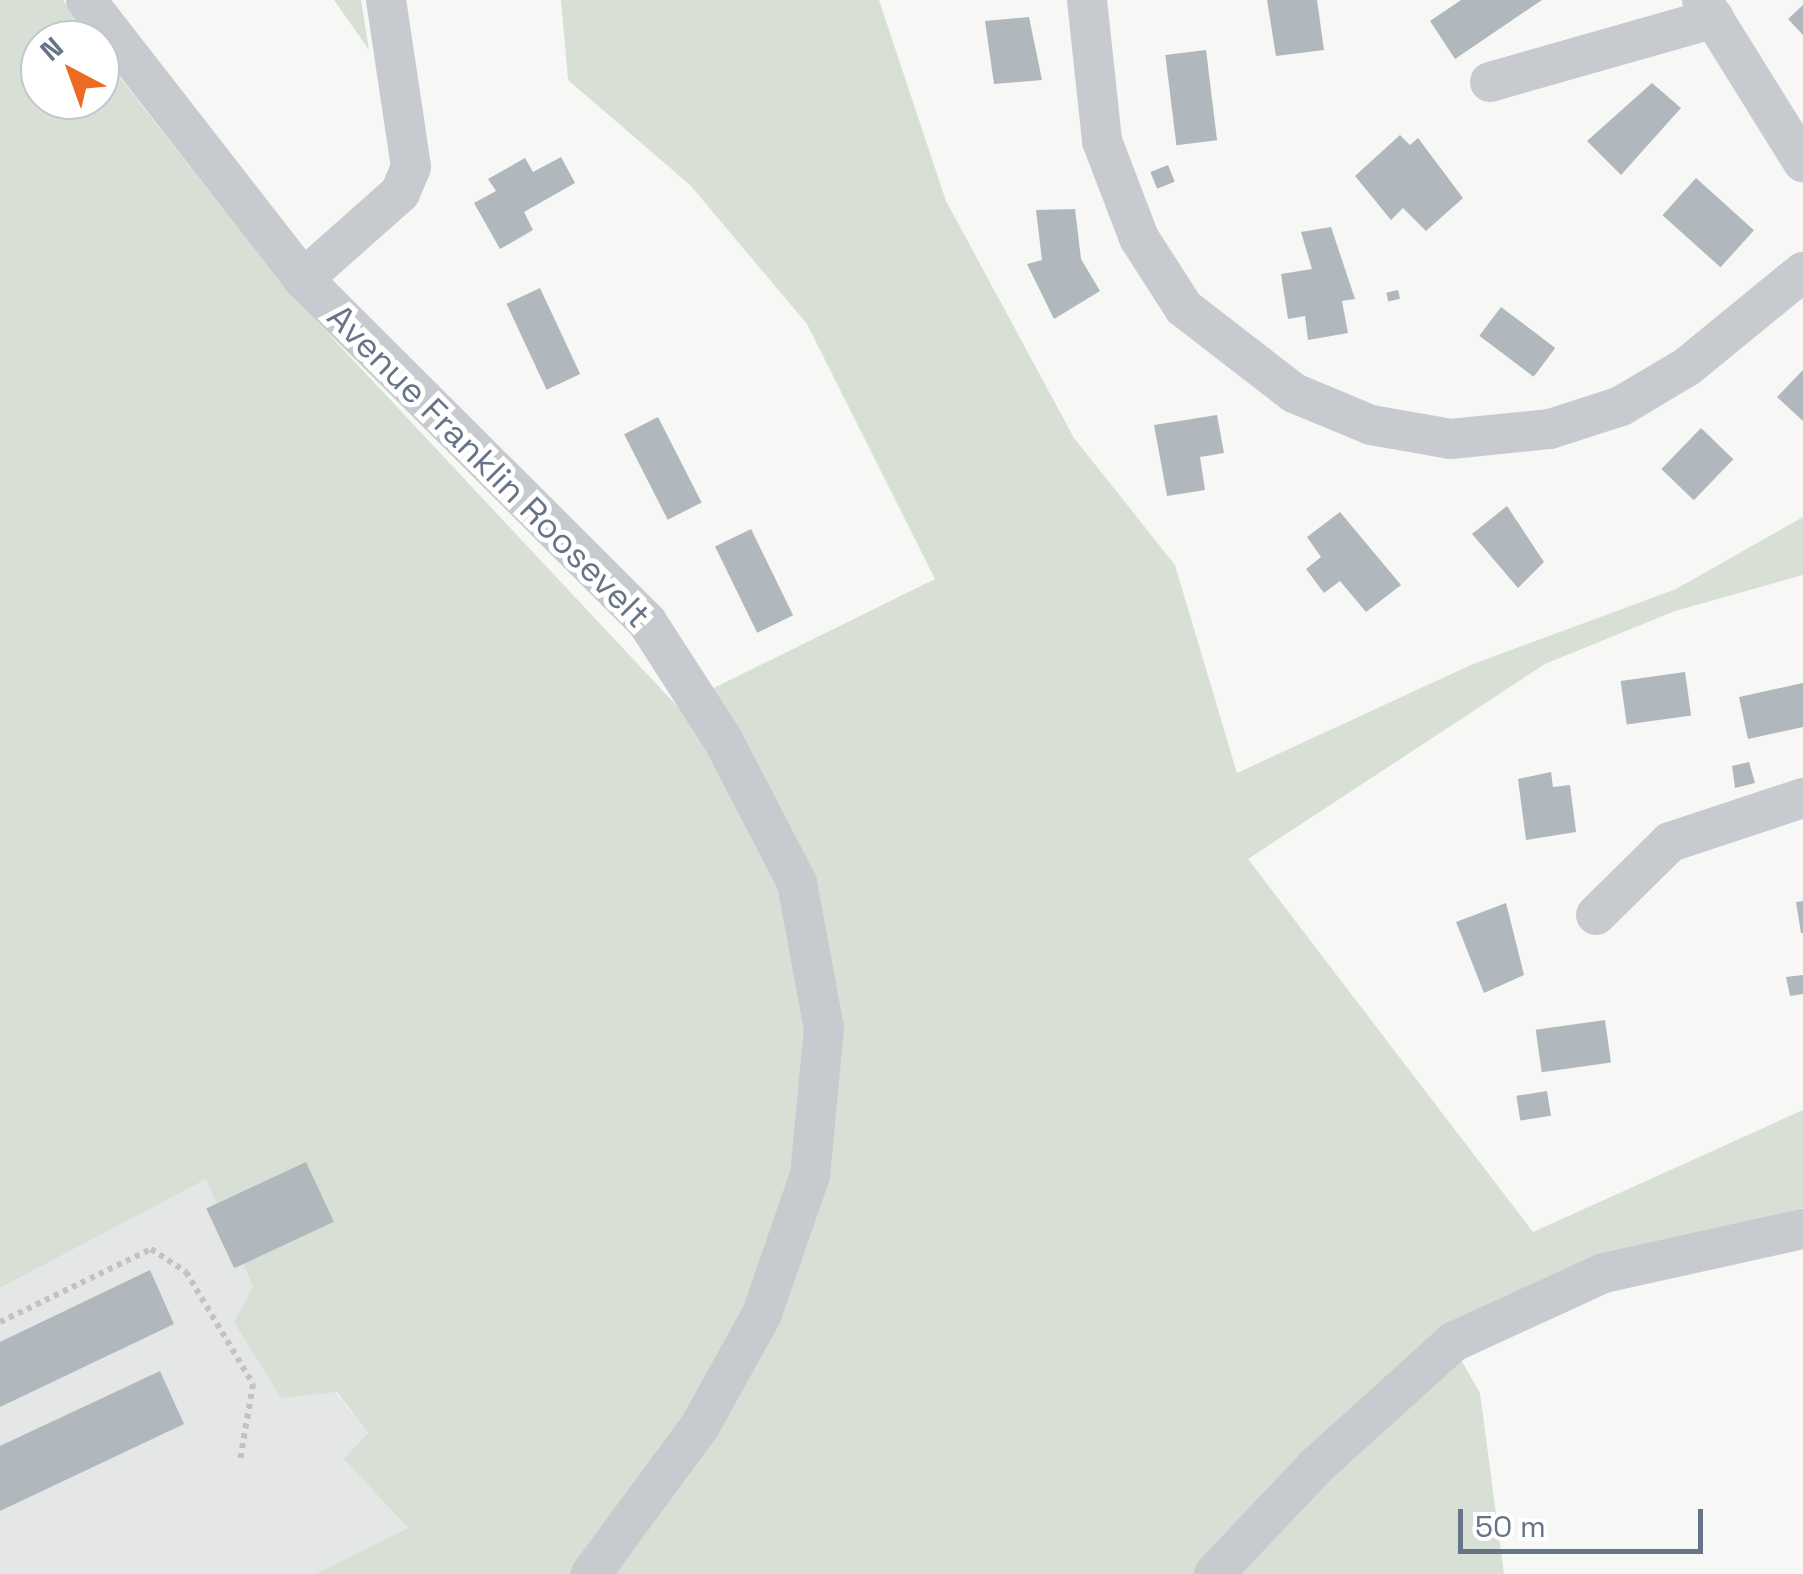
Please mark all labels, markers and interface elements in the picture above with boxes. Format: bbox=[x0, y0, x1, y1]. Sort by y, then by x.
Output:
north arrow bbox=[20, 20, 120, 120]
text: N bbox=[33, 29, 71, 69]
street label: Avenue Franklin Roosevelt bbox=[319, 296, 659, 636]
scale bar bbox=[1463, 1489, 1708, 1551]
text: 50 m bbox=[1475, 1507, 1546, 1546]

